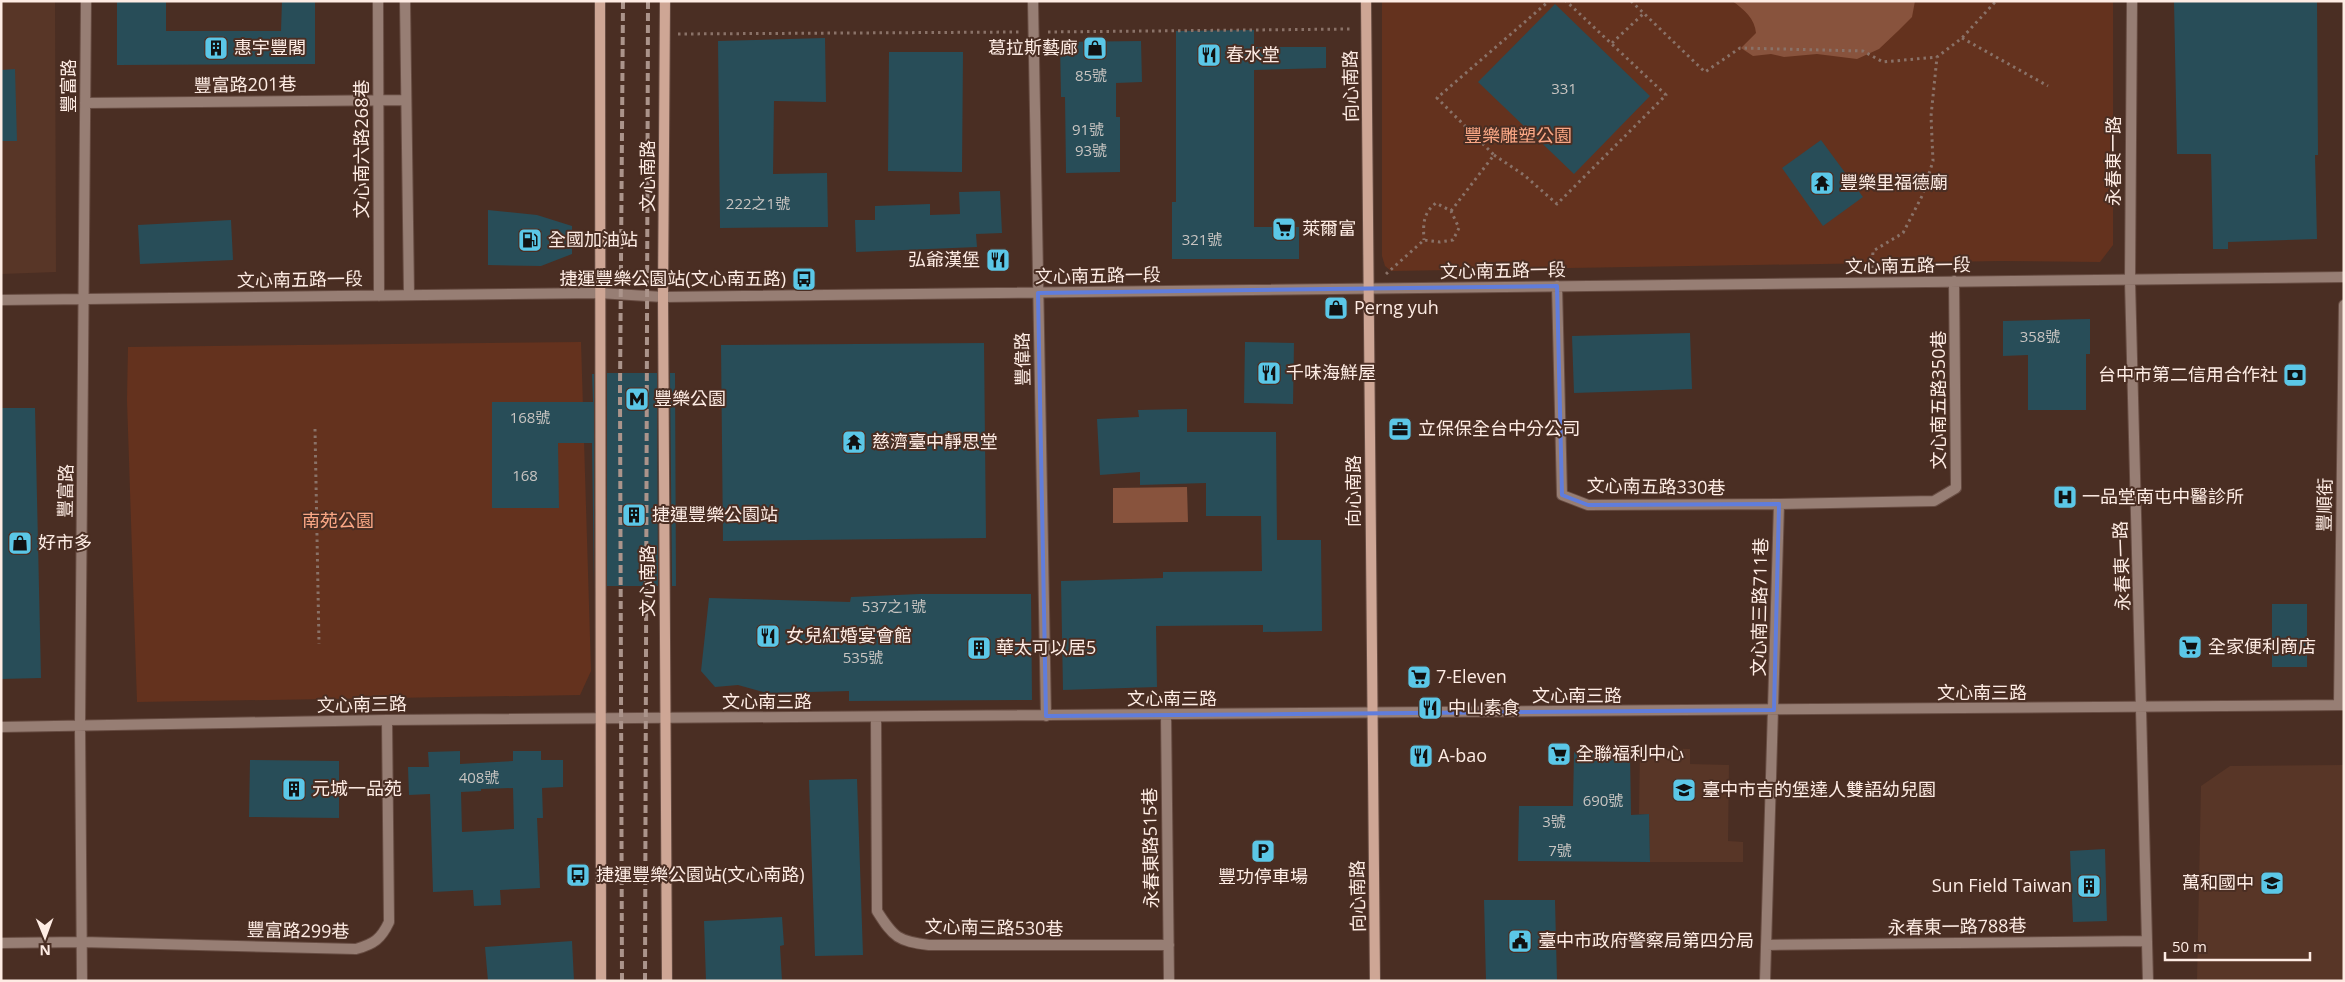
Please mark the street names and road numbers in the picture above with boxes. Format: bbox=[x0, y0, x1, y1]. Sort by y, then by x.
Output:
street label: 向心南路 bbox=[1337, 50, 1363, 122]
street label: 豐富路 bbox=[56, 59, 80, 113]
street label: 豐富路201巷 bbox=[193, 71, 297, 97]
street label: 文心南六路268巷 bbox=[349, 80, 373, 218]
street label: 永春東一路 bbox=[2101, 116, 2125, 206]
street label: 文心南路 bbox=[635, 140, 659, 212]
street label: 文心南五路一段 bbox=[1845, 252, 1971, 278]
street label: 文心南五路一段 bbox=[1440, 257, 1566, 283]
street label: 文心南五路一段 bbox=[1035, 262, 1161, 288]
street label: 文心南五路一段 bbox=[237, 266, 363, 292]
street label: 文心南五路350巷 bbox=[1926, 331, 1950, 469]
street label: 豐偉路 bbox=[1010, 332, 1034, 386]
street label: 向心南路 bbox=[1341, 455, 1365, 527]
street label: 豐富路 bbox=[53, 464, 77, 518]
street label: 文心南五路330巷 bbox=[1586, 473, 1726, 499]
street label: 豐順街 bbox=[2312, 478, 2336, 532]
street label: 永春東一路 bbox=[2107, 521, 2135, 611]
street label: 文心南三路711巷 bbox=[1746, 537, 1772, 677]
street label: 文心南路 bbox=[635, 545, 659, 617]
street label: 文心南三路 bbox=[1937, 680, 2027, 704]
street label: 文心南三路 bbox=[1532, 683, 1622, 707]
street label: 文心南三路 bbox=[1127, 686, 1217, 710]
street label: 文心南三路 bbox=[722, 689, 812, 713]
street label: 文心南三路 bbox=[317, 691, 407, 717]
street label: 永春東路515巷 bbox=[1137, 787, 1163, 909]
street label: 向心南路 bbox=[1344, 860, 1370, 932]
street label: 永春東一路788巷 bbox=[1887, 913, 2027, 939]
street label: 文心南三路530巷 bbox=[924, 914, 1064, 940]
street label: 豐富路299巷 bbox=[246, 917, 350, 943]

